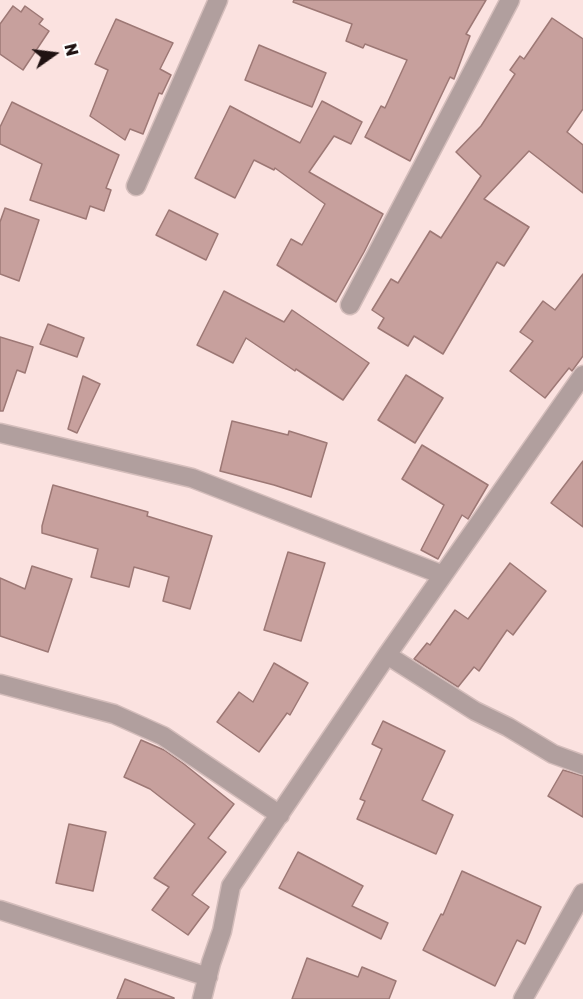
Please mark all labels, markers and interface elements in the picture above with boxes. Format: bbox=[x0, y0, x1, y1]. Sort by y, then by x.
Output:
north arrow bbox=[24, 24, 84, 84]
text: N bbox=[60, 41, 83, 58]

